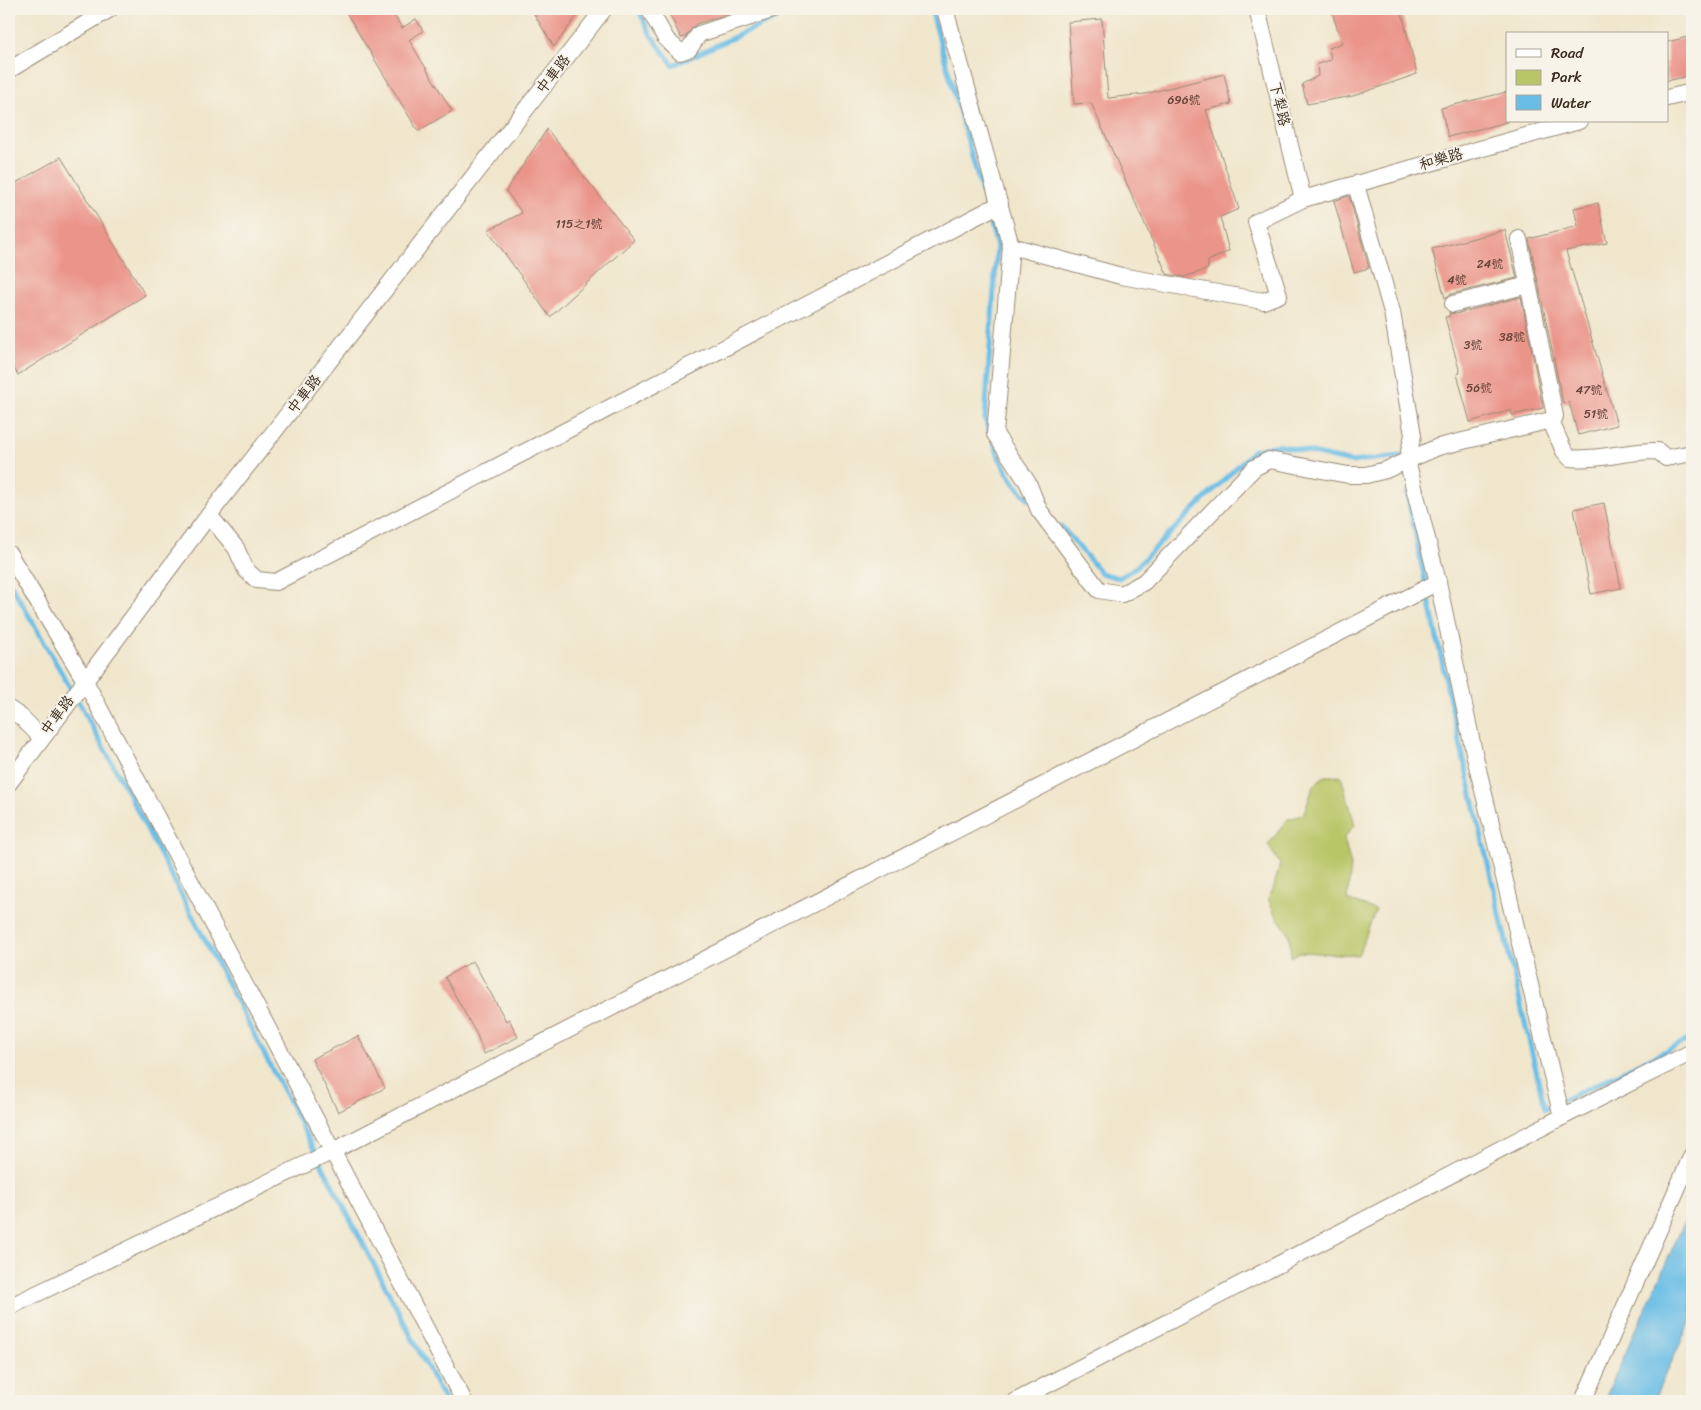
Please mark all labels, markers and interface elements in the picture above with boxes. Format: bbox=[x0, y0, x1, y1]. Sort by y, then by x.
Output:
legend bbox=[1506, 32, 1668, 122]
text: Road bbox=[1551, 40, 1584, 66]
street label: 中車路 bbox=[529, 48, 577, 100]
text: Park bbox=[1551, 64, 1582, 90]
street label: 下犁路 bbox=[1262, 79, 1298, 129]
house number: 696號 bbox=[1167, 89, 1201, 111]
text: Water bbox=[1551, 90, 1591, 116]
street label: 和樂路 bbox=[1416, 140, 1466, 178]
house number: 115之1號 bbox=[556, 213, 602, 235]
house number: 24號 bbox=[1477, 253, 1503, 275]
house number: 4號 bbox=[1447, 269, 1467, 291]
house number: 38號 bbox=[1499, 326, 1525, 348]
house number: 3號 bbox=[1464, 334, 1482, 356]
street label: 中車路 bbox=[280, 368, 328, 420]
house number: 56號 bbox=[1466, 377, 1492, 399]
house number: 47號 bbox=[1576, 379, 1602, 401]
house number: 51號 bbox=[1584, 403, 1608, 425]
street label: 中車路 bbox=[33, 689, 81, 741]

